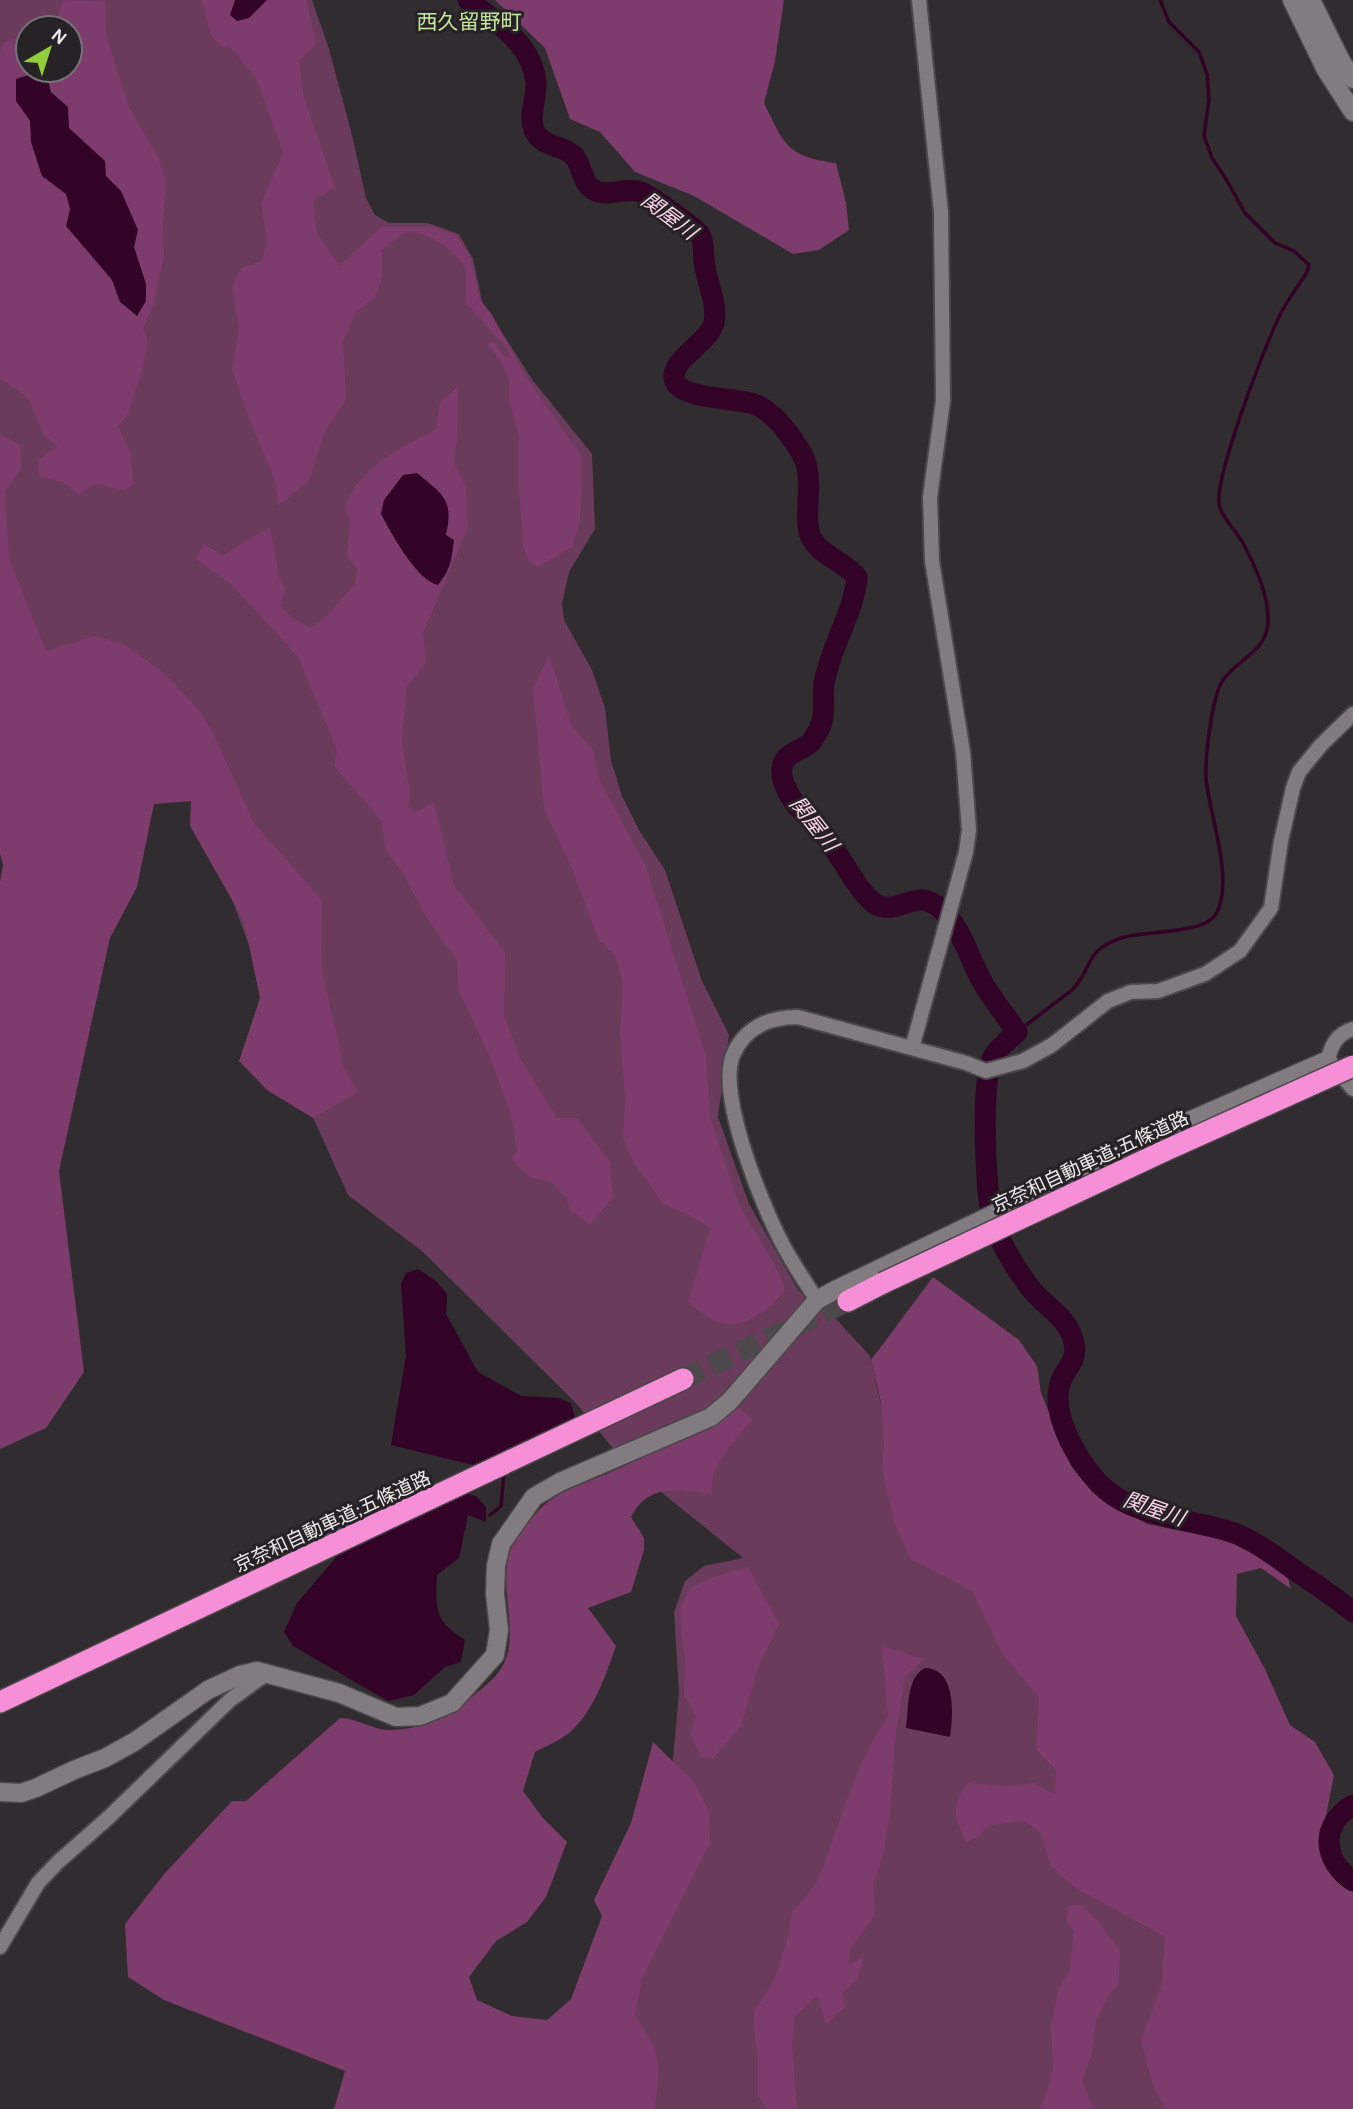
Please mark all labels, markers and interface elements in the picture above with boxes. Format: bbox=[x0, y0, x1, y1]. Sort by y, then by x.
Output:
district label: 西久留野町 bbox=[417, 10, 522, 34]
north arrow bbox=[14, 14, 84, 84]
text: N bbox=[47, 24, 71, 49]
water label: 関屋川 bbox=[637, 187, 703, 246]
water label: 関屋川 bbox=[785, 792, 844, 858]
street label: 京奈和自動車道;五條道路 bbox=[989, 1107, 1192, 1217]
street label: 京奈和自動車道;五條道路 bbox=[231, 1467, 434, 1577]
water label: 関屋川 bbox=[1120, 1487, 1190, 1531]

